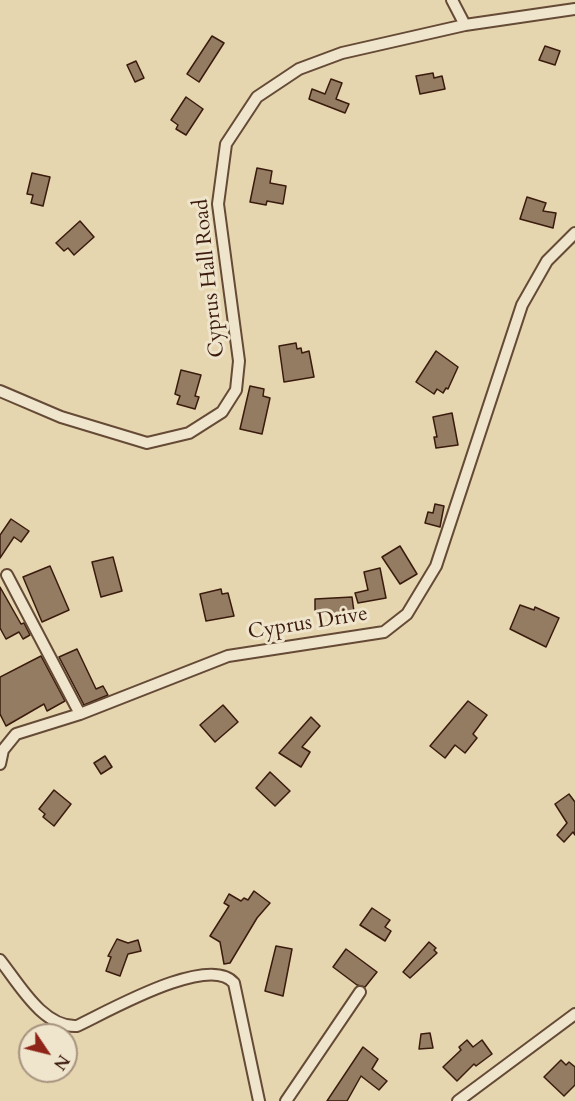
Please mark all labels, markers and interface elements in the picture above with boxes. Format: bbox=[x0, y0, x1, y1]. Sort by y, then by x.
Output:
street label: Cyprus Hall Road bbox=[189, 197, 231, 359]
street label: Cyprus Drive bbox=[246, 602, 370, 646]
north arrow bbox=[18, 1023, 78, 1083]
text: N bbox=[48, 1050, 74, 1074]

